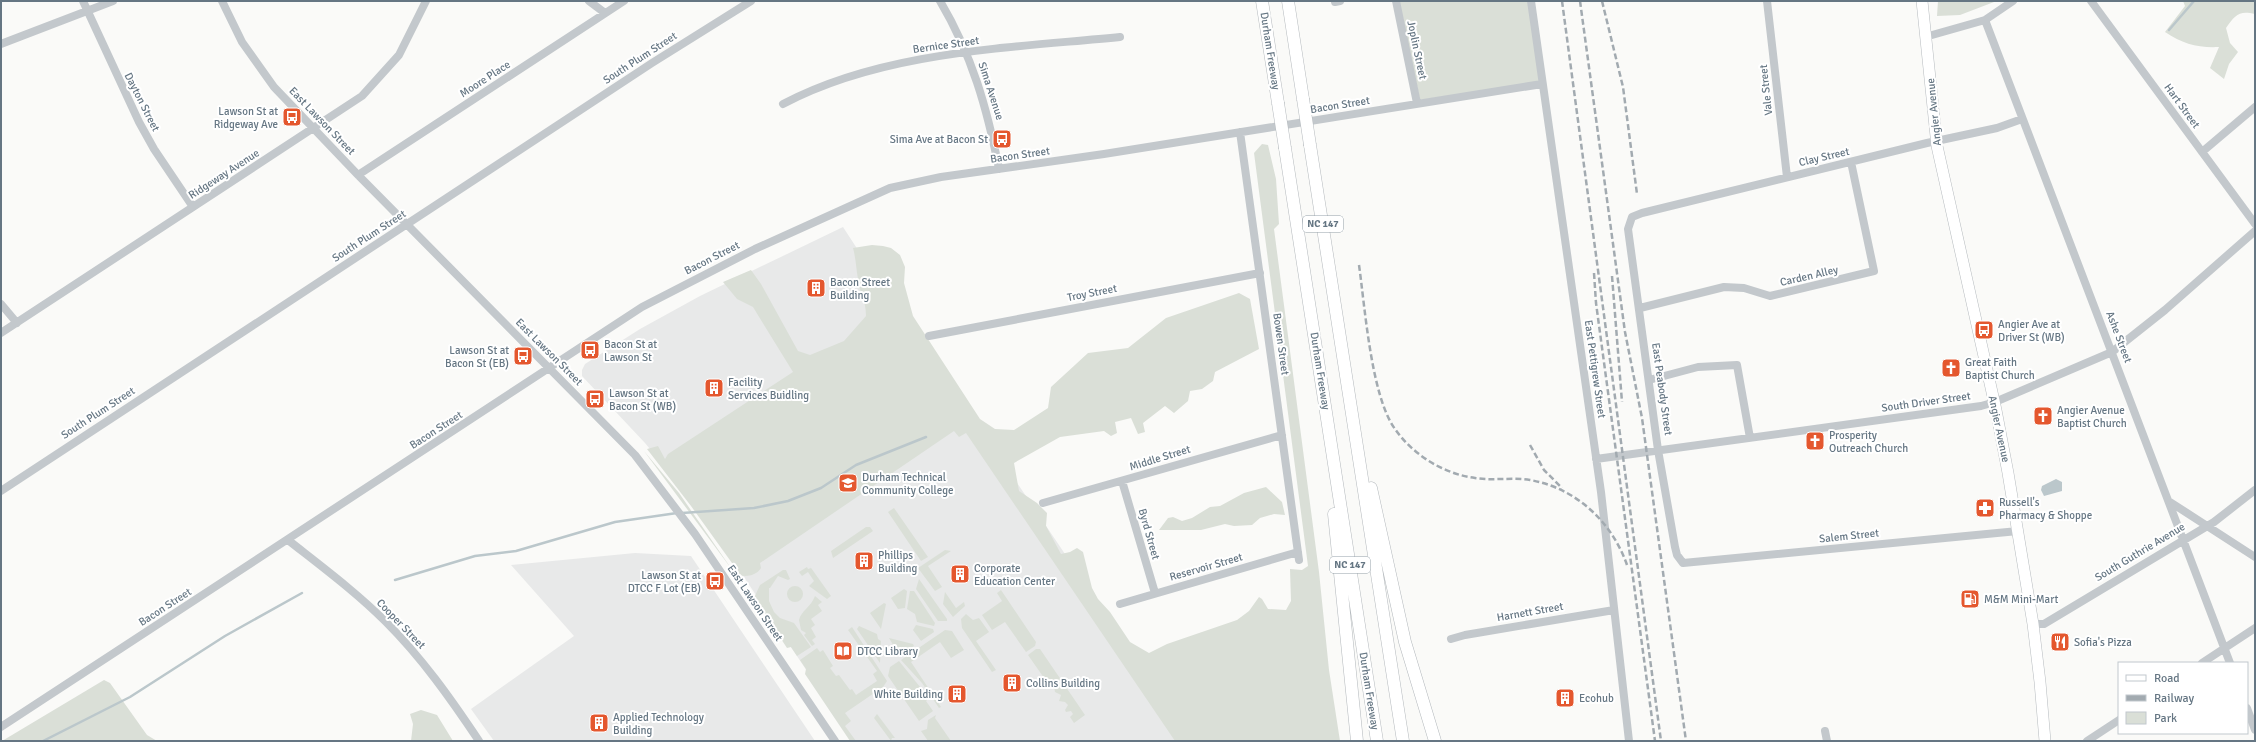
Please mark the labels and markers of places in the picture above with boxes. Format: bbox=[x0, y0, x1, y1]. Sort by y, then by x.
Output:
place label: Lawson St at Ridgeway Ave bbox=[214, 105, 278, 131]
bus stop icon: Lawson St at Ridgeway Ave bbox=[281, 106, 303, 128]
bus stop icon: Sima Ave at Bacon St bbox=[991, 128, 1013, 150]
place label: Sima Ave at Bacon St bbox=[890, 133, 988, 146]
place label: Bacon Street Building bbox=[830, 276, 890, 302]
building icon: Bacon Street Building bbox=[805, 277, 827, 299]
place label: Angier Ave at Driver St (WB) bbox=[1998, 318, 2065, 344]
bus stop icon: Angier Ave at Driver St (WB) bbox=[1973, 319, 1995, 341]
place label: Bacon St at Lawson St bbox=[604, 338, 657, 364]
bus stop icon: Bacon St at Lawson St bbox=[579, 339, 601, 361]
place label: Lawson St at Bacon St (EB) bbox=[445, 344, 509, 370]
bus stop icon: Lawson St at Bacon St (EB) bbox=[512, 345, 534, 367]
place label: Great Faith Baptist Church bbox=[1965, 356, 2035, 382]
church icon: Great Faith Baptist Church bbox=[1940, 357, 1962, 379]
place label: Facility Services Buidling bbox=[728, 376, 809, 402]
building icon: Facility Services Buidling bbox=[703, 377, 725, 399]
place label: Lawson St at Bacon St (WB) bbox=[609, 387, 676, 413]
bus stop icon: Lawson St at Bacon St (WB) bbox=[584, 388, 606, 410]
place label: Angier Avenue Baptist Church bbox=[2057, 404, 2127, 430]
church icon: Angier Avenue Baptist Church bbox=[2032, 405, 2054, 427]
place label: Prosperity Outreach Church bbox=[1829, 429, 1908, 455]
church icon: Prosperity Outreach Church bbox=[1804, 430, 1826, 452]
place label: Durham Technical Community College bbox=[862, 471, 954, 497]
school or university icon: Durham Technical Community College bbox=[837, 472, 859, 494]
place label: Russell's Pharmacy & Shoppe bbox=[1999, 496, 2092, 522]
pharmacy icon: Russell's Pharmacy & Shoppe bbox=[1974, 497, 1996, 519]
place label: Phillips Building bbox=[878, 549, 918, 575]
building icon: Phillips Building bbox=[853, 550, 875, 572]
place label: Corporate Education Center bbox=[974, 562, 1055, 588]
building icon: Corporate Education Center bbox=[949, 563, 971, 585]
place label: Lawson St at DTCC F Lot (EB) bbox=[628, 569, 701, 595]
bus stop icon: Lawson St at DTCC F Lot (EB) bbox=[704, 570, 726, 592]
fuel station icon: M&M Mini-Mart bbox=[1959, 588, 1981, 610]
place label: M&M Mini-Mart bbox=[1984, 593, 2058, 606]
restaurant icon: Sofia's Pizza bbox=[2049, 631, 2071, 653]
place label: Sofia's Pizza bbox=[2074, 636, 2132, 649]
library icon: DTCC Library bbox=[832, 640, 854, 662]
place label: DTCC Library bbox=[857, 645, 919, 658]
building icon: Collins Building bbox=[1001, 672, 1023, 694]
place label: Collins Building bbox=[1026, 677, 1100, 690]
building icon: White Building bbox=[946, 683, 968, 705]
building icon: Ecohub bbox=[1554, 687, 1576, 709]
place label: White Building bbox=[874, 688, 943, 701]
place label: Ecohub bbox=[1579, 692, 1614, 705]
place label: Applied Technology Building bbox=[613, 711, 705, 737]
building icon: Applied Technology Building bbox=[588, 712, 610, 734]

